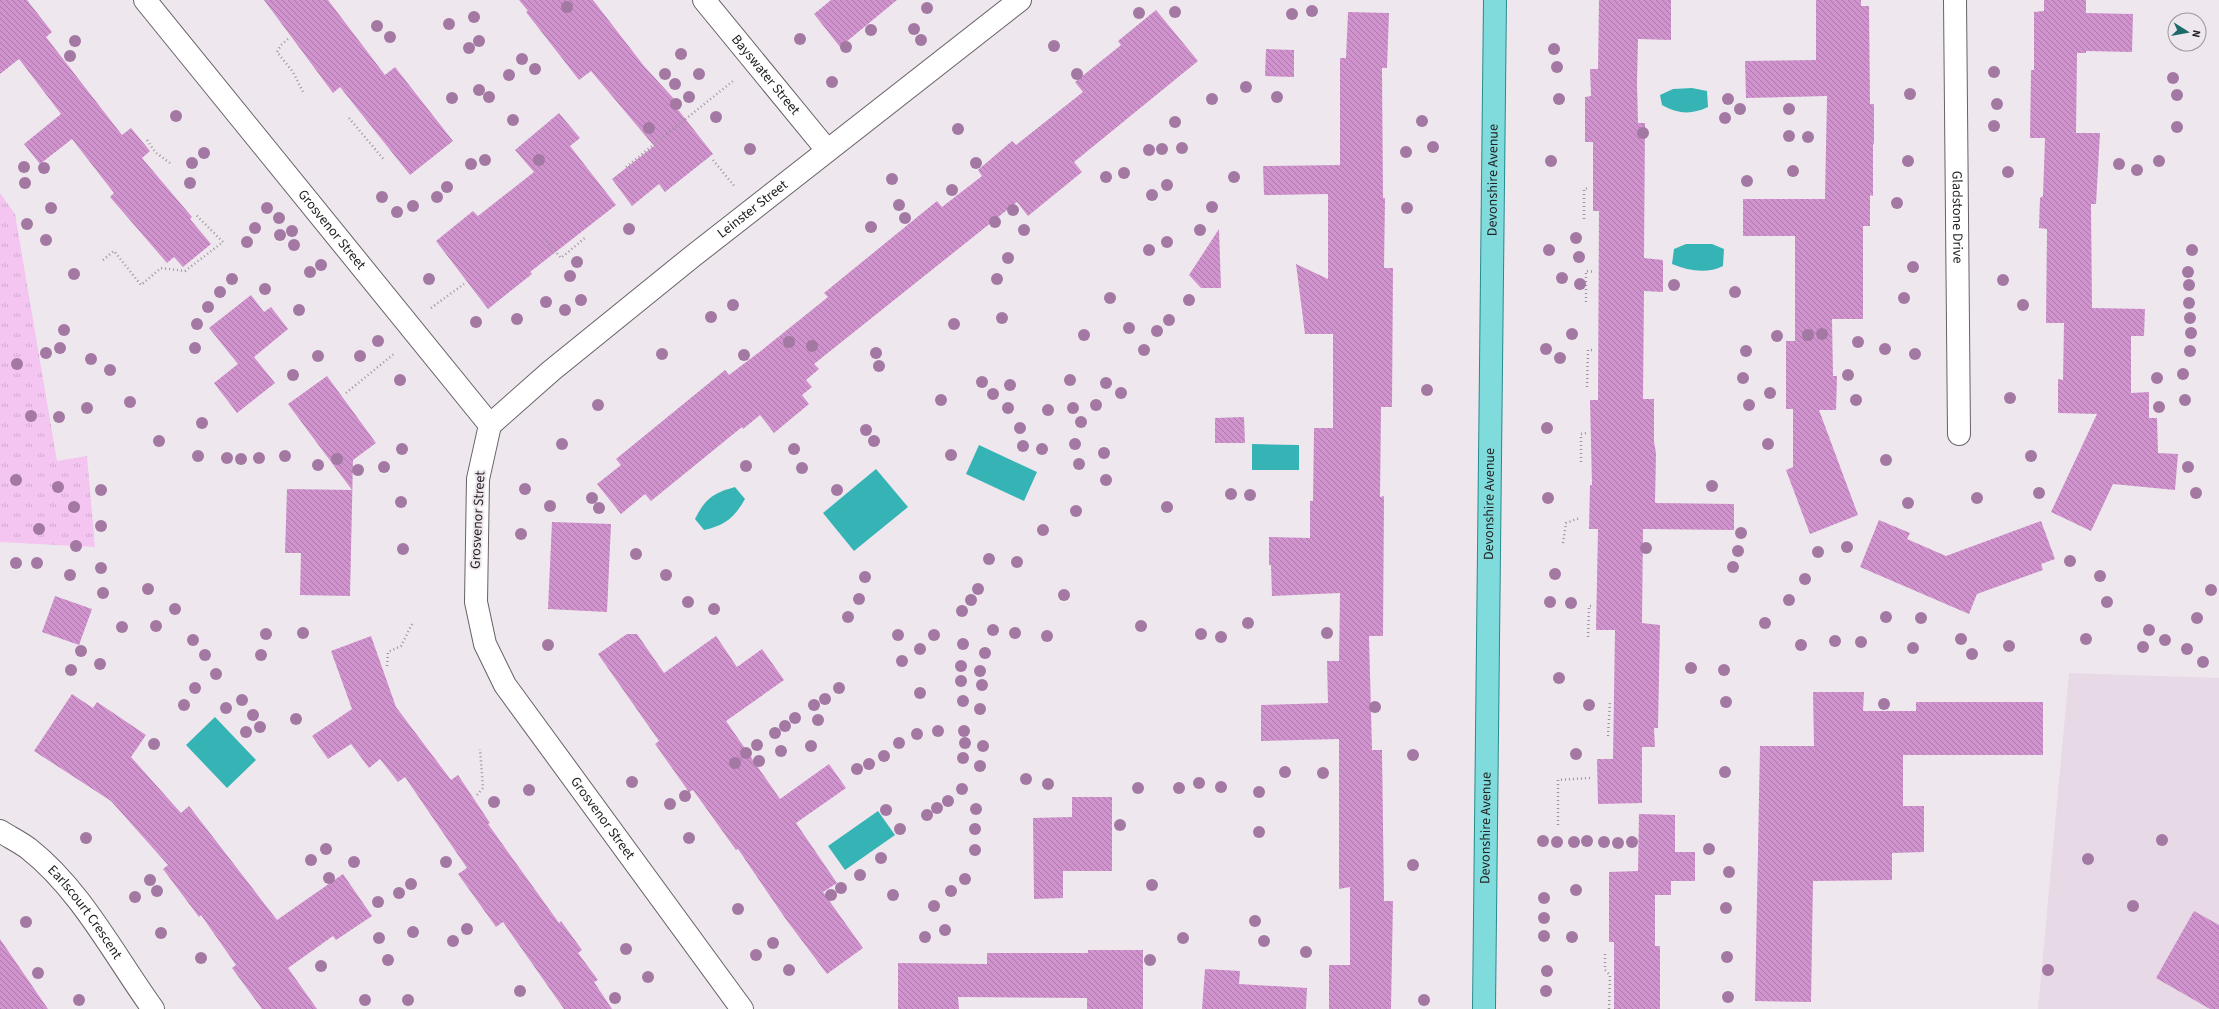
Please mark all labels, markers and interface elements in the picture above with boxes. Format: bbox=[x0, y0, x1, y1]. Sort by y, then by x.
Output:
north arrow bbox=[2167, 12, 2207, 52]
text: N bbox=[2188, 29, 2204, 39]
street label: Bayswater Street bbox=[726, 30, 805, 120]
street label: Devonshire Avenue bbox=[1482, 124, 1504, 236]
street label: Gladstone Drive bbox=[1947, 171, 1967, 263]
street label: Leinster Street bbox=[713, 175, 792, 243]
street label: Grosvenor Street bbox=[293, 185, 370, 274]
street label: Devonshire Avenue bbox=[1479, 448, 1500, 560]
street label: Grosvenor Street bbox=[465, 470, 491, 570]
street label: Devonshire Avenue bbox=[1475, 772, 1497, 884]
street label: Grosvenor Street bbox=[565, 773, 640, 864]
street label: Earlscourt Crescent bbox=[43, 861, 127, 964]

